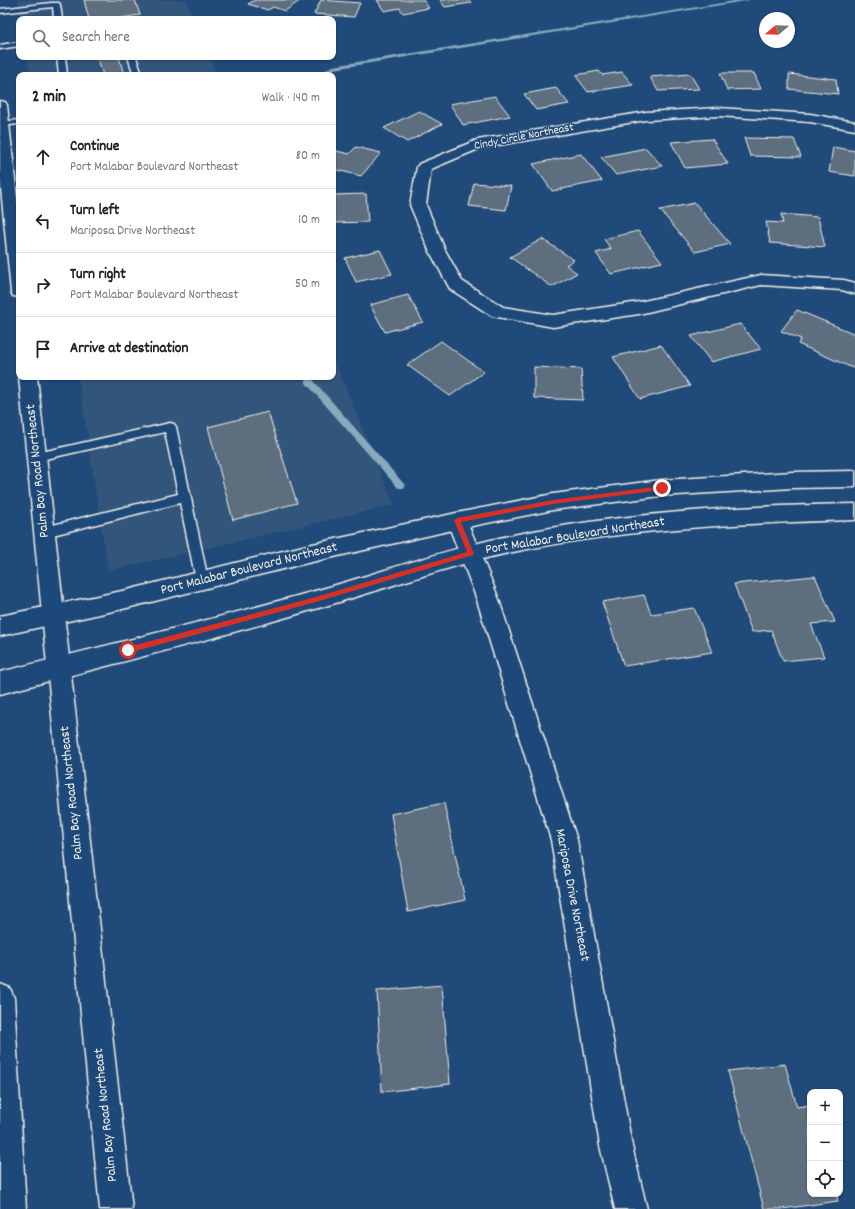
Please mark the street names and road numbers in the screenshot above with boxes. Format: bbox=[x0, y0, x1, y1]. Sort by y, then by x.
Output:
street label: Cindy Circle Northeast bbox=[473, 119, 576, 155]
street label: Palm Bay Road Northeast bbox=[21, 403, 55, 539]
street label: Port Malabar Boulevard Northeast bbox=[484, 512, 666, 560]
street label: Port Malabar Boulevard Northeast bbox=[159, 537, 339, 601]
street label: Palm Bay Road Northeast bbox=[55, 725, 89, 861]
street label: Mariposa Drive Northeast bbox=[549, 827, 595, 963]
street label: Palm Bay Road Northeast bbox=[89, 1047, 123, 1183]

